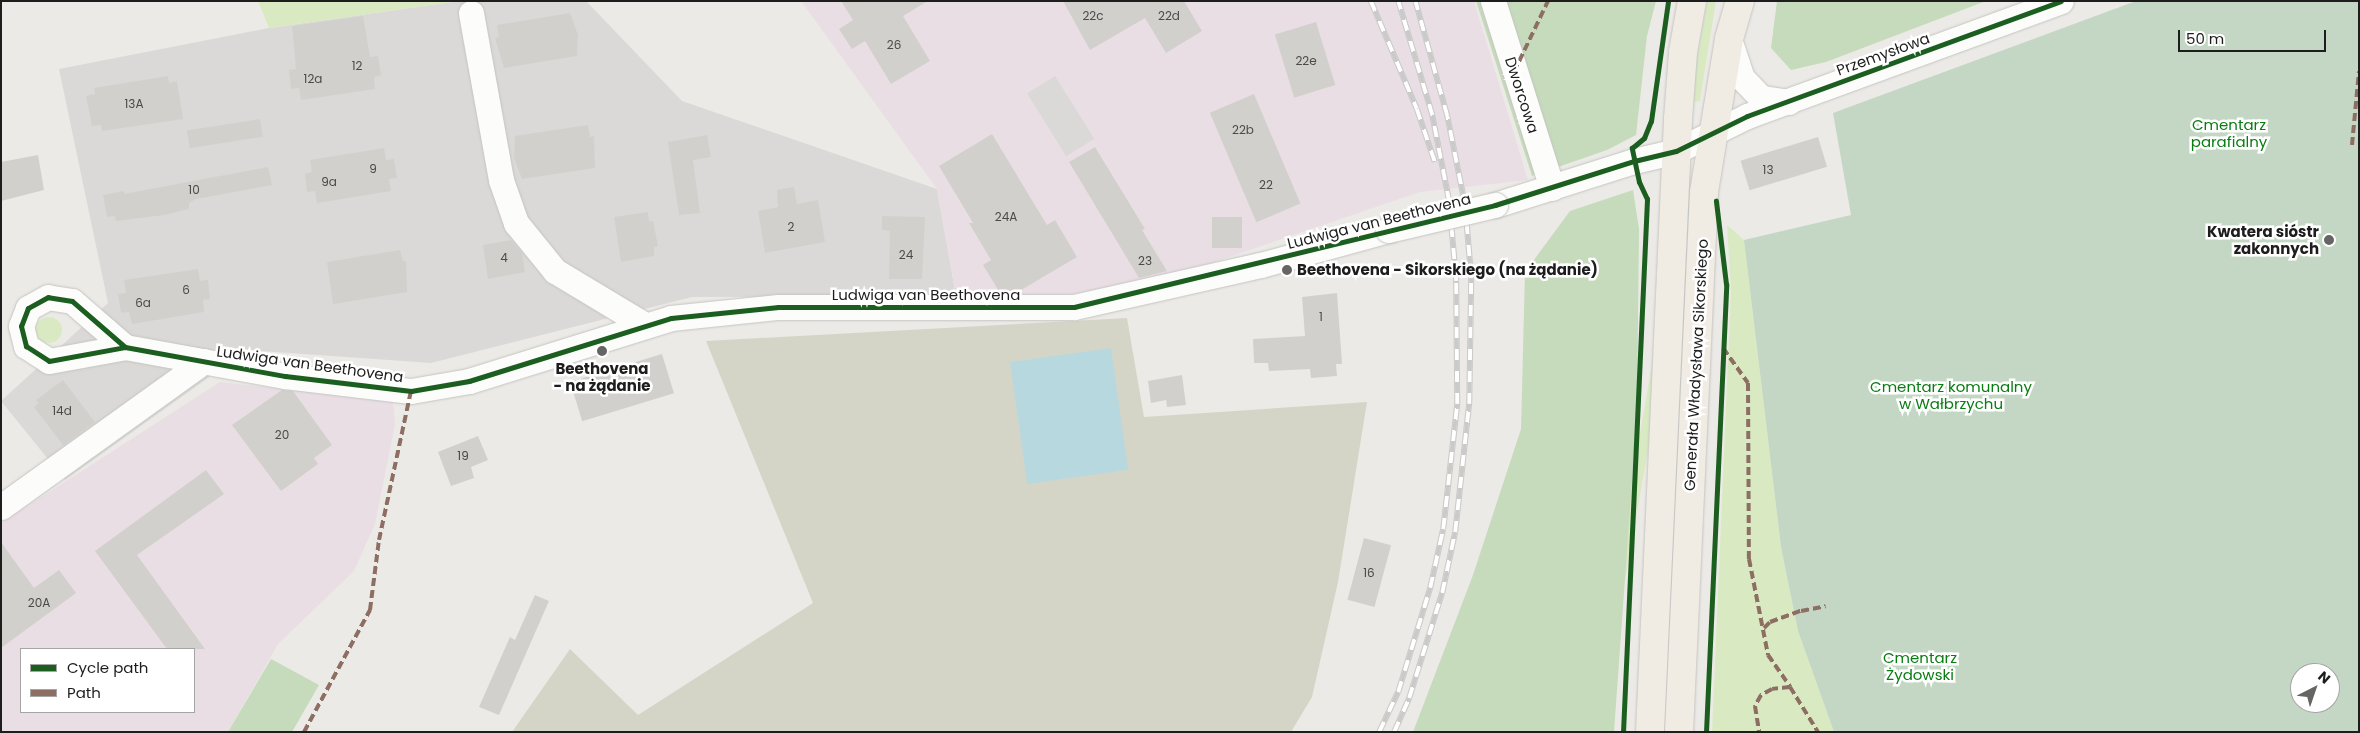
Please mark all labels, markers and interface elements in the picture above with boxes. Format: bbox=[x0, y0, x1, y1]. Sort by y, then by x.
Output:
house number: 22c bbox=[1082, 9, 1104, 23]
house number: 22d bbox=[1158, 9, 1180, 23]
scale bar bbox=[2180, 20, 2328, 52]
text: 50 m bbox=[2186, 28, 2224, 49]
street label: Przemysłowa bbox=[1834, 29, 1932, 79]
house number: 26 bbox=[887, 38, 901, 52]
house number: 22e bbox=[1295, 54, 1317, 68]
street label: Dworcowa bbox=[1501, 55, 1543, 135]
house number: 12 bbox=[352, 59, 362, 73]
house number: 12a bbox=[304, 72, 322, 86]
house number: 13A bbox=[125, 97, 143, 111]
park label: Cmentarz parafialny bbox=[2191, 115, 2267, 150]
house number: 22b bbox=[1232, 123, 1254, 137]
house number: 9 bbox=[369, 162, 377, 176]
house number: 13 bbox=[1763, 163, 1773, 177]
house number: 9a bbox=[321, 175, 337, 189]
house number: 22 bbox=[1259, 178, 1273, 192]
house number: 10 bbox=[188, 183, 200, 197]
street label: Ludwiga van Beethovena bbox=[1285, 189, 1473, 253]
house number: 24A bbox=[995, 210, 1017, 224]
house number: 2 bbox=[788, 220, 794, 234]
place label: Kwatera sióstr zakonnych bbox=[2207, 222, 2319, 257]
marker: Kwatera sióstr zakonnych bbox=[2323, 234, 2335, 246]
street label: Generała Władysława Sikorskiego bbox=[1680, 238, 1712, 492]
house number: 24 bbox=[899, 248, 913, 262]
house number: 4 bbox=[500, 251, 508, 265]
house number: 23 bbox=[1138, 254, 1152, 268]
place label: Beethovena - Sikorskiego (na żądanie) bbox=[1297, 261, 1598, 279]
marker: Beethovena - Sikorskiego (na żądanie) bbox=[1281, 264, 1293, 276]
house number: 6 bbox=[182, 283, 190, 297]
street label: Ludwiga van Beethovena bbox=[832, 286, 1020, 304]
house number: 6a bbox=[135, 296, 151, 310]
house number: 1 bbox=[1319, 310, 1323, 324]
street label: Ludwiga van Beethovena bbox=[215, 342, 405, 386]
marker: Beethovena - na żądanie bbox=[596, 345, 608, 357]
place label: Beethovena - na żądanie bbox=[553, 359, 651, 394]
park label: Cmentarz komunalny w Wałbrzychu bbox=[1870, 377, 2032, 412]
house number: 14d bbox=[52, 404, 72, 418]
house number: 20 bbox=[275, 428, 289, 442]
house number: 19 bbox=[457, 449, 469, 463]
house number: 16 bbox=[1363, 566, 1375, 580]
house number: 20A bbox=[28, 596, 50, 610]
legend bbox=[20, 648, 195, 713]
park label: Cmentarz Żydowski bbox=[1883, 648, 1957, 683]
text: Cycle path bbox=[67, 657, 148, 678]
north arrow bbox=[2290, 663, 2340, 713]
text: N bbox=[2314, 666, 2335, 688]
text: Path bbox=[67, 682, 101, 703]

